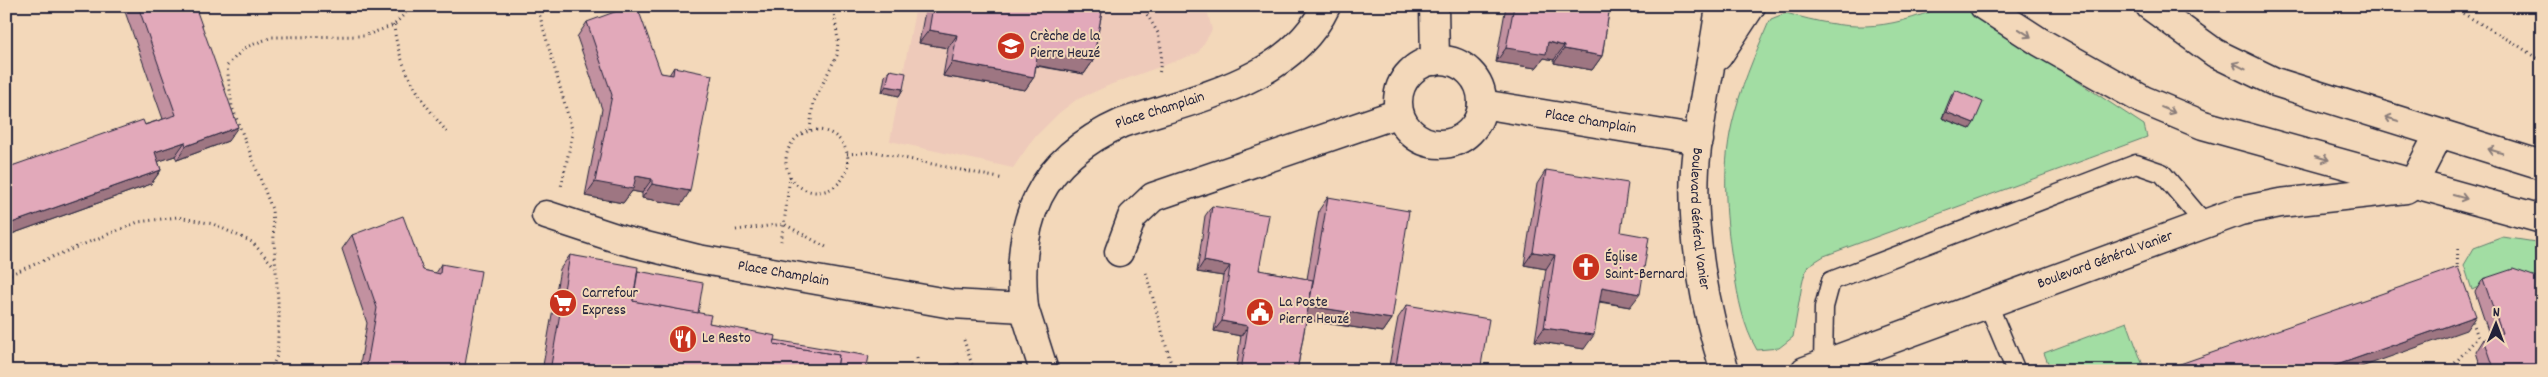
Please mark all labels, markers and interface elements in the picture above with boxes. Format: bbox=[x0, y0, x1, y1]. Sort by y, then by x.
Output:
place label: Crèche de la Pierre Heuzé bbox=[1030, 26, 1101, 65]
one-way arrow bbox=[2018, 27, 2032, 38]
school or university icon: Crèche de la Pierre Heuzé bbox=[996, 31, 1026, 61]
one-way arrow bbox=[2232, 61, 2247, 70]
street label: Place Champlain bbox=[1112, 86, 1208, 136]
street label: Place Champlain bbox=[1543, 104, 1638, 140]
one-way arrow bbox=[2159, 106, 2175, 115]
one-way arrow bbox=[2385, 114, 2401, 124]
street label: Boulevard Général Vanier bbox=[1683, 146, 1715, 292]
one-way arrow bbox=[2487, 146, 2503, 156]
one-way arrow bbox=[2314, 154, 2330, 164]
one-way arrow bbox=[2451, 192, 2467, 202]
street label: Boulevard Général Vanier bbox=[2034, 225, 2177, 296]
place label: Église Saint-Bernard bbox=[1605, 247, 1685, 286]
church icon: Église Saint-Bernard bbox=[1571, 252, 1601, 282]
street label: Place Champlain bbox=[736, 255, 831, 293]
place label: Carrefour Express bbox=[582, 283, 639, 322]
supermarket icon: Carrefour Express bbox=[548, 288, 578, 318]
place label: La Poste Pierre Heuzé bbox=[1279, 292, 1349, 331]
public building icon: La Poste Pierre Heuzé bbox=[1245, 297, 1275, 327]
north arrow bbox=[2470, 300, 2520, 350]
text: N bbox=[2493, 303, 2500, 323]
restaurant icon: Le Resto bbox=[668, 324, 698, 354]
place label: Le Resto bbox=[702, 328, 751, 350]

